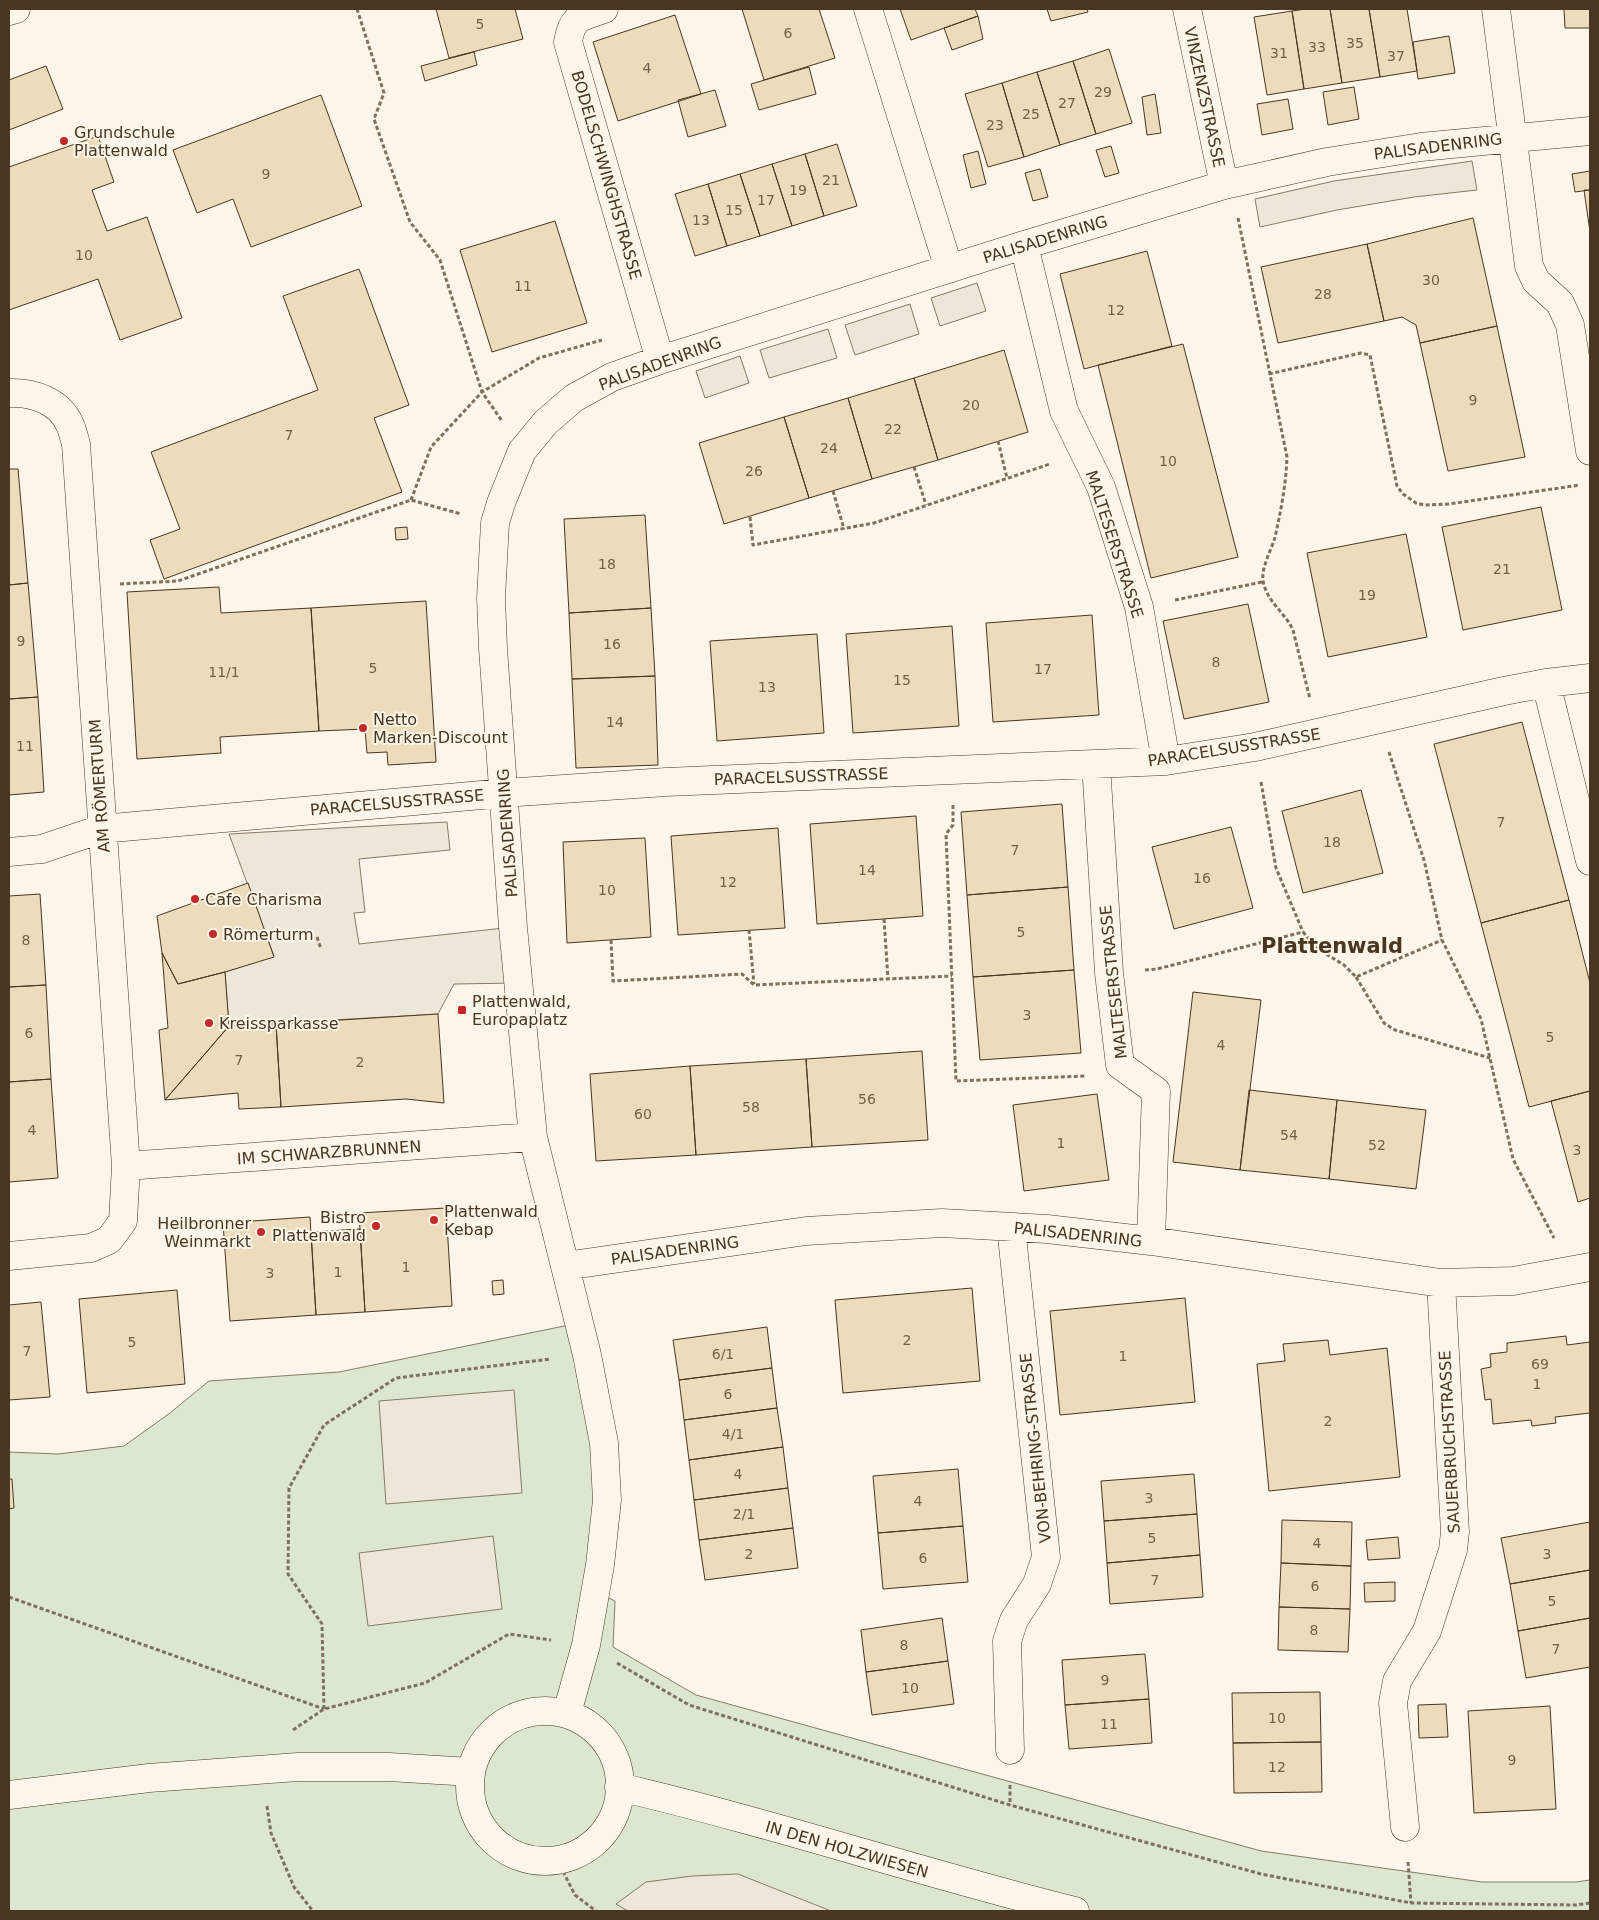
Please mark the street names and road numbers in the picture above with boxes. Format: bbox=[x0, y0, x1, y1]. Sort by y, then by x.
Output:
street label: VINZENZSTRASSE bbox=[1180, 25, 1229, 169]
street label: BODELSCHWINGHSTRASSE bbox=[568, 68, 646, 282]
street label: PALISADENRING bbox=[1373, 129, 1503, 164]
street label: PALISADENRING bbox=[981, 212, 1110, 267]
street label: PALISADENRING bbox=[596, 332, 724, 394]
street label: MALTESERSTRASSE bbox=[1082, 468, 1147, 621]
street label: AM RÖMERTURM bbox=[85, 719, 114, 853]
street label: PARACELSUSSTRASSE bbox=[1146, 724, 1322, 771]
street label: PARACELSUSSTRASSE bbox=[713, 764, 889, 789]
street label: PALISADENRING bbox=[494, 768, 521, 898]
street label: PARACELSUSSTRASSE bbox=[309, 785, 485, 820]
street label: MALTESERSTRASSE bbox=[1096, 904, 1131, 1060]
street label: IM SCHWARZBRUNNEN bbox=[236, 1137, 422, 1168]
street label: PALISADENRING bbox=[1013, 1218, 1143, 1251]
street label: PALISADENRING bbox=[610, 1232, 740, 1269]
street label: SAUERBRUCHSTRASSE bbox=[1435, 1350, 1464, 1534]
street label: VON-BEHRING-STRASSE bbox=[1016, 1352, 1055, 1544]
street label: IN DEN HOLZWIESEN bbox=[763, 1817, 931, 1882]

